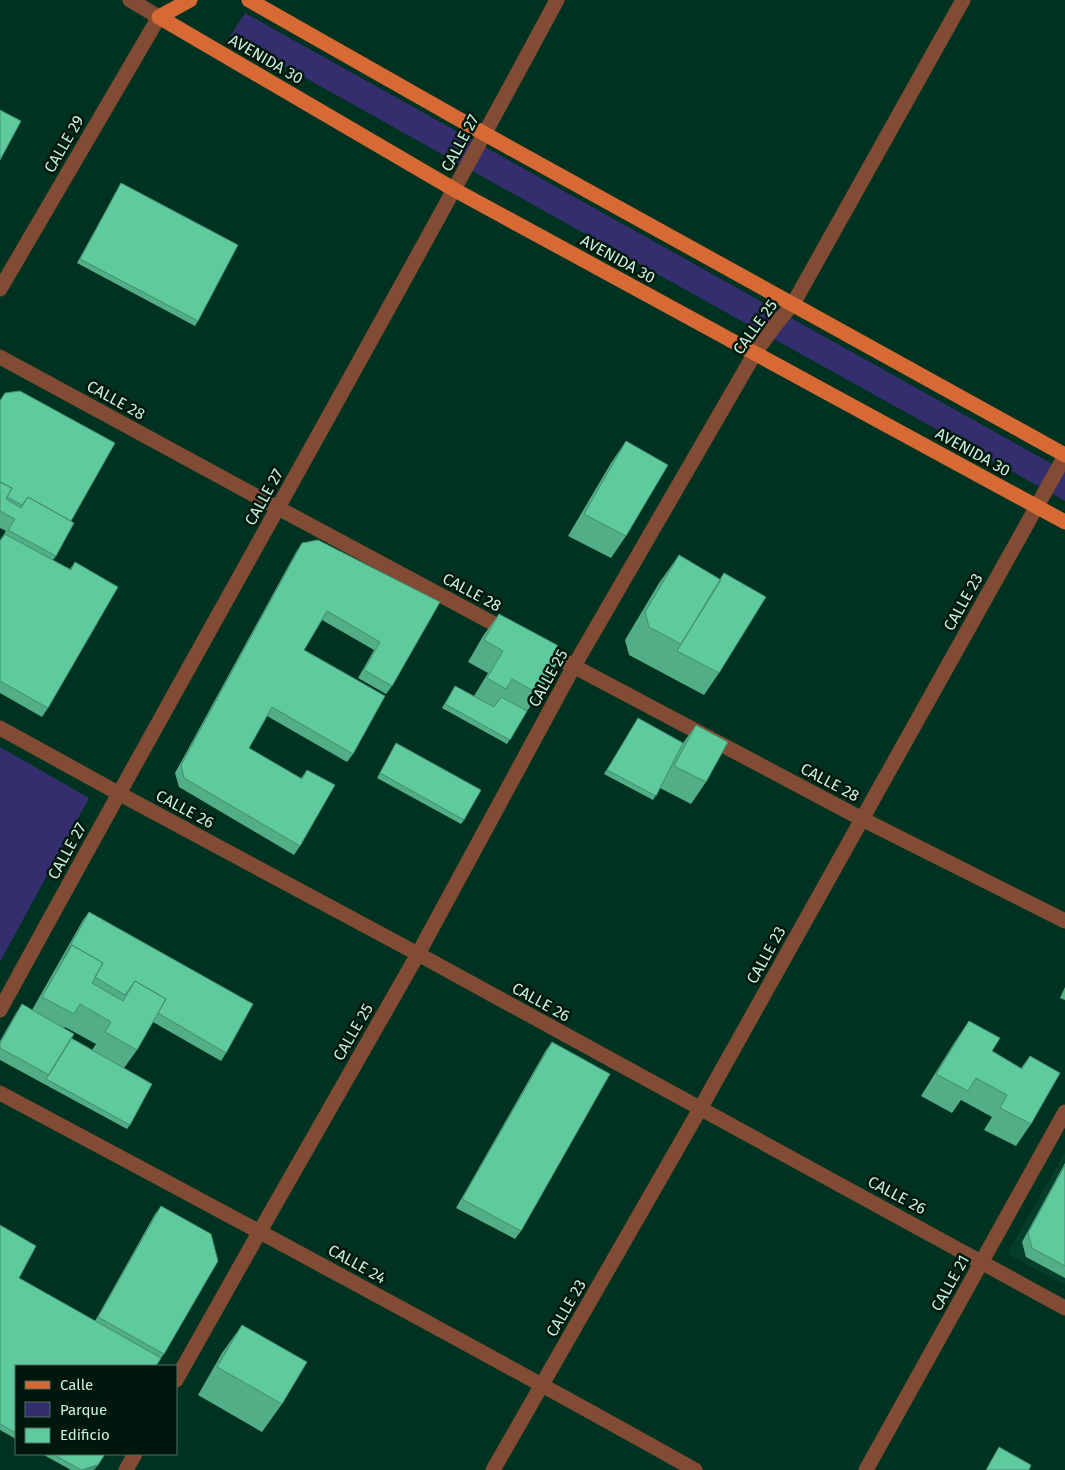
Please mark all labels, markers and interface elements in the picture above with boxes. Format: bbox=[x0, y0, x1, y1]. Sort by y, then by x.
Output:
street label: AVENIDA 30 bbox=[226, 30, 307, 88]
street label: CALLE 27 bbox=[437, 111, 483, 175]
street label: CALLE 29 bbox=[40, 112, 88, 176]
street label: AVENIDA 30 bbox=[577, 231, 659, 287]
street label: CALLE 25 bbox=[729, 296, 781, 358]
street label: CALLE 28 bbox=[84, 376, 149, 424]
street label: AVENIDA 30 bbox=[932, 424, 1014, 480]
street label: CALLE 27 bbox=[241, 465, 287, 529]
street label: CALLE 28 bbox=[439, 569, 505, 615]
street label: CALLE 23 bbox=[939, 570, 987, 634]
street label: CALLE 25 bbox=[524, 646, 572, 710]
street label: CALLE 28 bbox=[797, 759, 863, 805]
street label: CALLE 26 bbox=[153, 786, 217, 832]
street label: CALLE 27 bbox=[44, 819, 90, 883]
street label: CALLE 23 bbox=[742, 923, 790, 987]
street label: CALLE 26 bbox=[509, 978, 573, 1026]
street label: CALLE 25 bbox=[329, 1000, 377, 1064]
street label: CALLE 26 bbox=[865, 1172, 929, 1218]
street label: CALLE 24 bbox=[325, 1240, 390, 1288]
street label: CALLE 21 bbox=[927, 1252, 973, 1314]
street label: CALLE 23 bbox=[542, 1276, 590, 1340]
legend bbox=[15, 1365, 178, 1455]
text: Calle bbox=[60, 1376, 93, 1394]
text: Parque bbox=[60, 1401, 107, 1419]
text: Edificio bbox=[60, 1426, 110, 1444]

